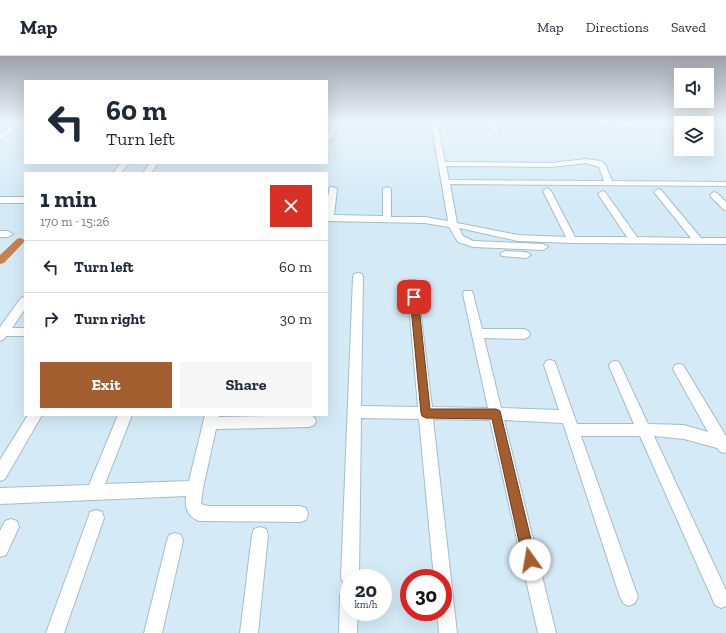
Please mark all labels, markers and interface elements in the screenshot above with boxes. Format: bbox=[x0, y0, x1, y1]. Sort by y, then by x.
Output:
text: Map bbox=[20, 16, 57, 39]
text: Map bbox=[537, 19, 564, 36]
text: Directions bbox=[586, 19, 649, 36]
text: Saved bbox=[671, 19, 706, 36]
map controls bbox=[674, 68, 714, 156]
button: sound bbox=[674, 68, 714, 108]
text: 60 m bbox=[106, 94, 167, 127]
icon: left bbox=[40, 96, 92, 148]
button: layers bbox=[674, 116, 714, 156]
text: Turn left bbox=[106, 128, 175, 150]
text: 1 min bbox=[40, 184, 97, 213]
button: close bbox=[270, 185, 312, 227]
text: 170 m · 15:26 bbox=[40, 214, 110, 229]
icon: left bbox=[40, 256, 62, 278]
text: Turn left bbox=[74, 258, 134, 276]
text: 60 m bbox=[279, 258, 312, 276]
pin bbox=[397, 280, 431, 314]
icon: arrive bbox=[403, 286, 425, 308]
icon: right bbox=[40, 308, 62, 330]
text: Turn right bbox=[74, 310, 145, 328]
text: 30 m bbox=[280, 310, 312, 328]
button: Exit bbox=[40, 362, 172, 408]
button: Share bbox=[180, 362, 312, 408]
position arrow bbox=[509, 539, 551, 581]
speed limit sign: 30 bbox=[400, 569, 452, 621]
text: 20 bbox=[355, 578, 377, 602]
text: km/h bbox=[355, 599, 377, 611]

